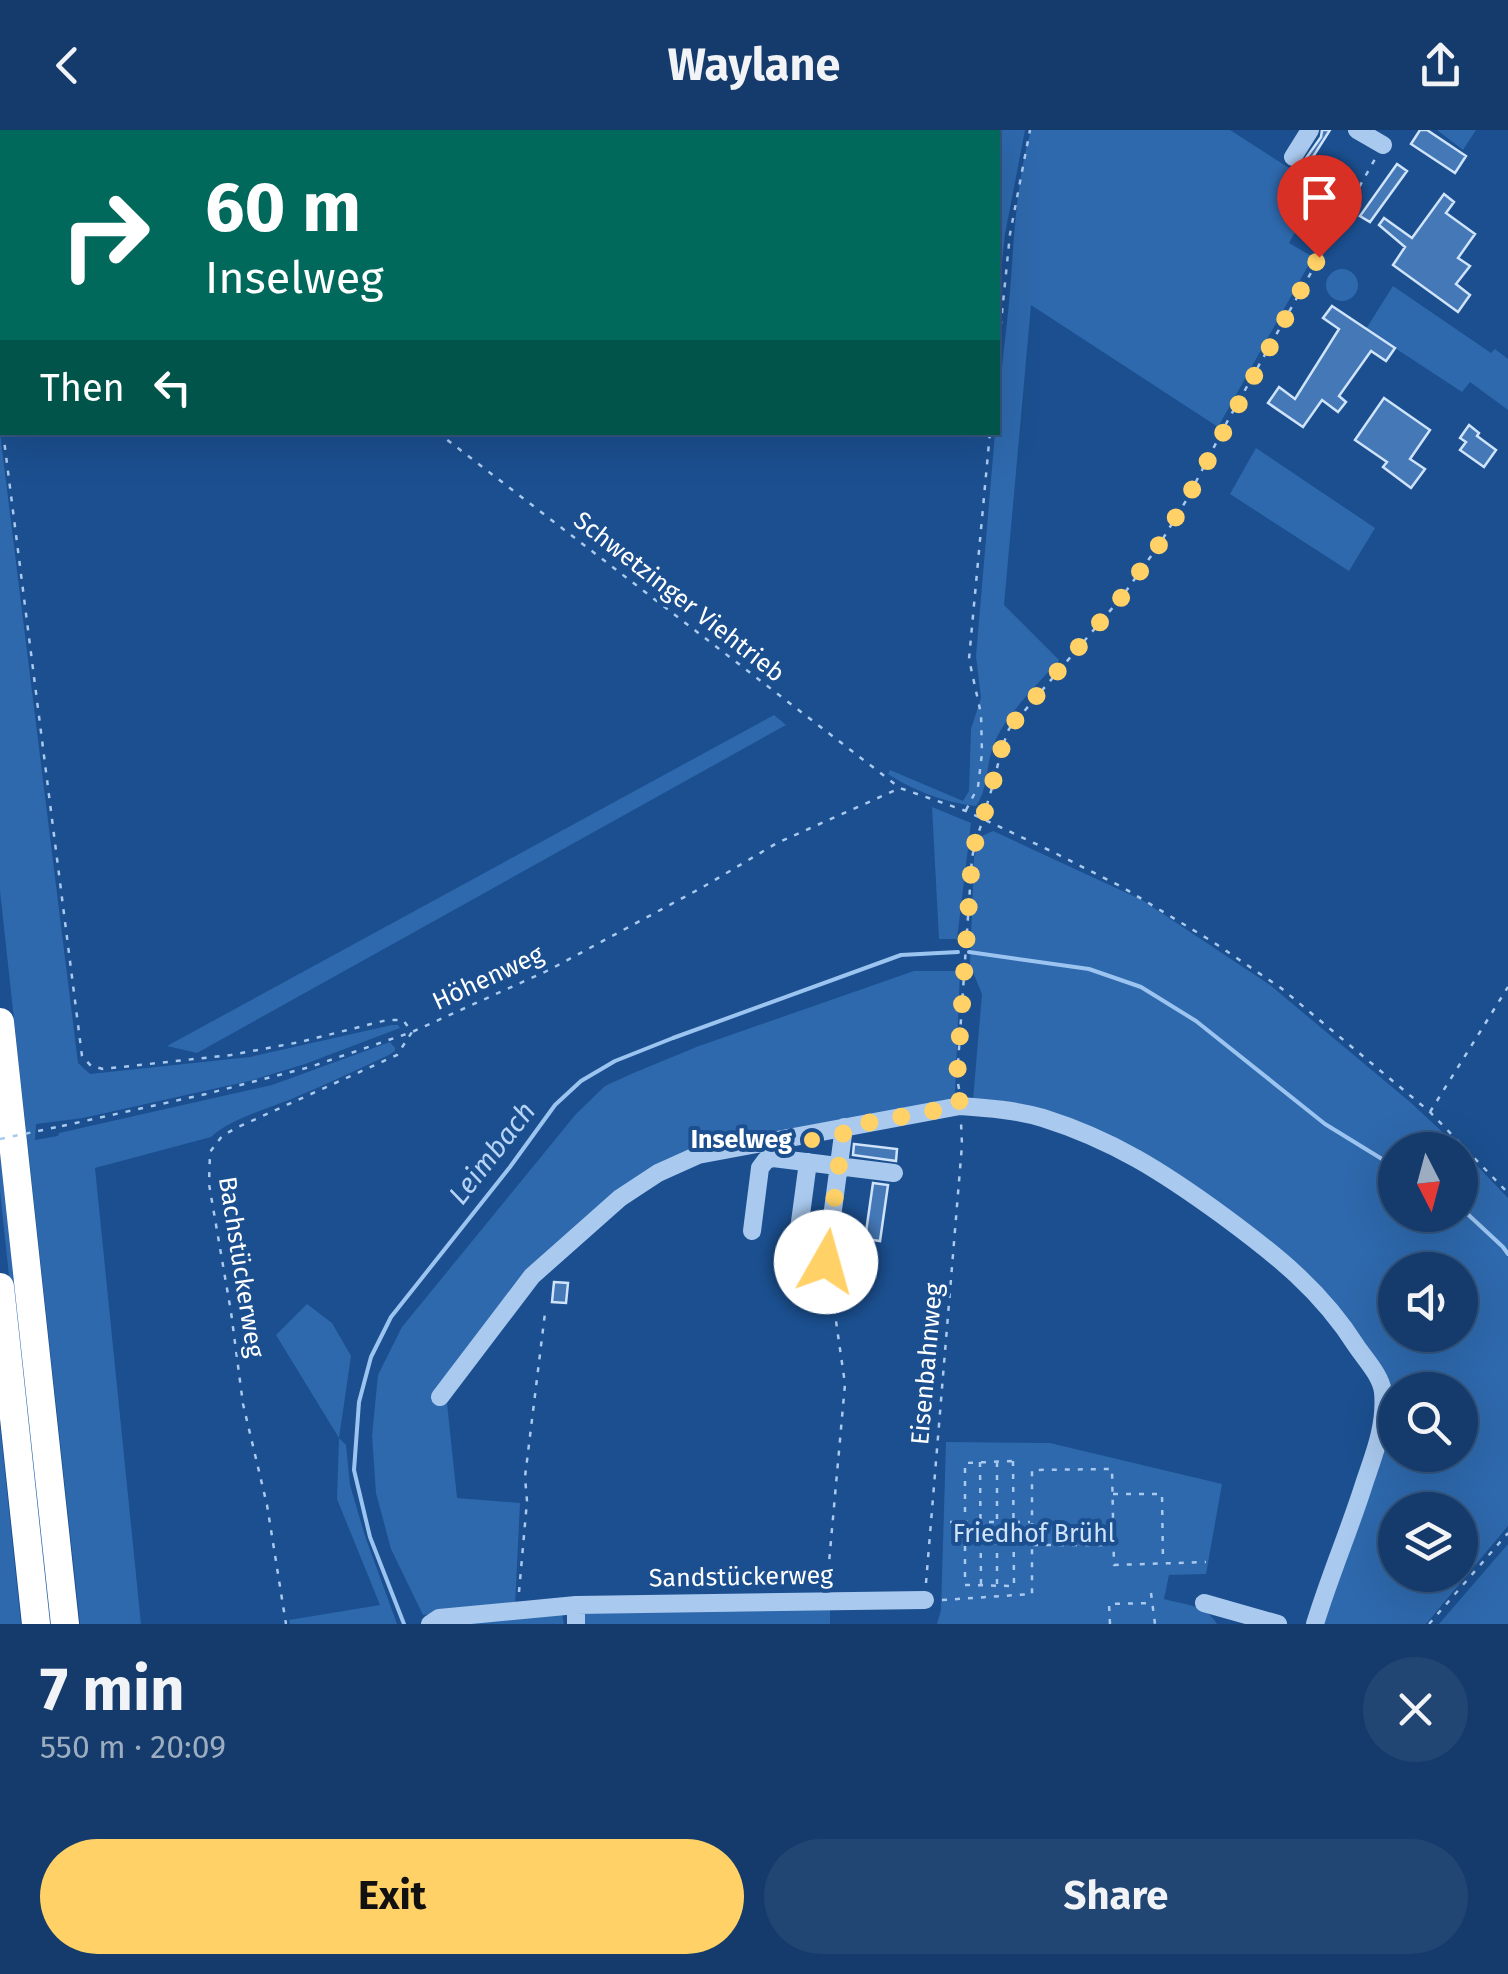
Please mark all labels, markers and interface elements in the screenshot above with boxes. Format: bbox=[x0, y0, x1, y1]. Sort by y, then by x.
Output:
icon: back bbox=[40, 38, 95, 93]
text: Waylane bbox=[668, 38, 840, 92]
icon: share bbox=[1413, 38, 1468, 93]
pin bbox=[1277, 155, 1362, 258]
text: 60 m bbox=[205, 166, 361, 250]
icon: right bbox=[40, 170, 170, 300]
icon: arrive bbox=[1292, 170, 1347, 225]
text: Inselweg bbox=[205, 251, 384, 305]
icon: left bbox=[145, 360, 200, 415]
text: Then bbox=[40, 365, 125, 411]
street label: Schwetzinger Viehtrieb bbox=[568, 505, 790, 689]
street label: Höhenweg bbox=[428, 939, 548, 1017]
water label: Leimbach bbox=[442, 1095, 542, 1211]
place label: Inselweg bbox=[691, 1125, 792, 1155]
marker: Inselweg bbox=[801, 1129, 823, 1151]
north arrow bbox=[1378, 1132, 1478, 1232]
map controls bbox=[1378, 1132, 1478, 1592]
street label: Bachstückerweg bbox=[212, 1174, 270, 1360]
position arrow bbox=[774, 1210, 878, 1314]
button: sound bbox=[1378, 1252, 1478, 1352]
street label: Eisenbahnweg bbox=[905, 1282, 949, 1446]
button: search bbox=[1378, 1372, 1478, 1472]
button: layers bbox=[1378, 1492, 1478, 1592]
park label: Friedhof Brühl bbox=[953, 1519, 1115, 1549]
street label: Sandstückerweg bbox=[649, 1560, 833, 1594]
text: 7 min bbox=[40, 1654, 185, 1726]
button: close bbox=[1363, 1657, 1468, 1762]
text: 550 m · 20:09 bbox=[40, 1728, 226, 1766]
button: Exit bbox=[40, 1839, 744, 1954]
button: Share bbox=[764, 1839, 1468, 1954]

